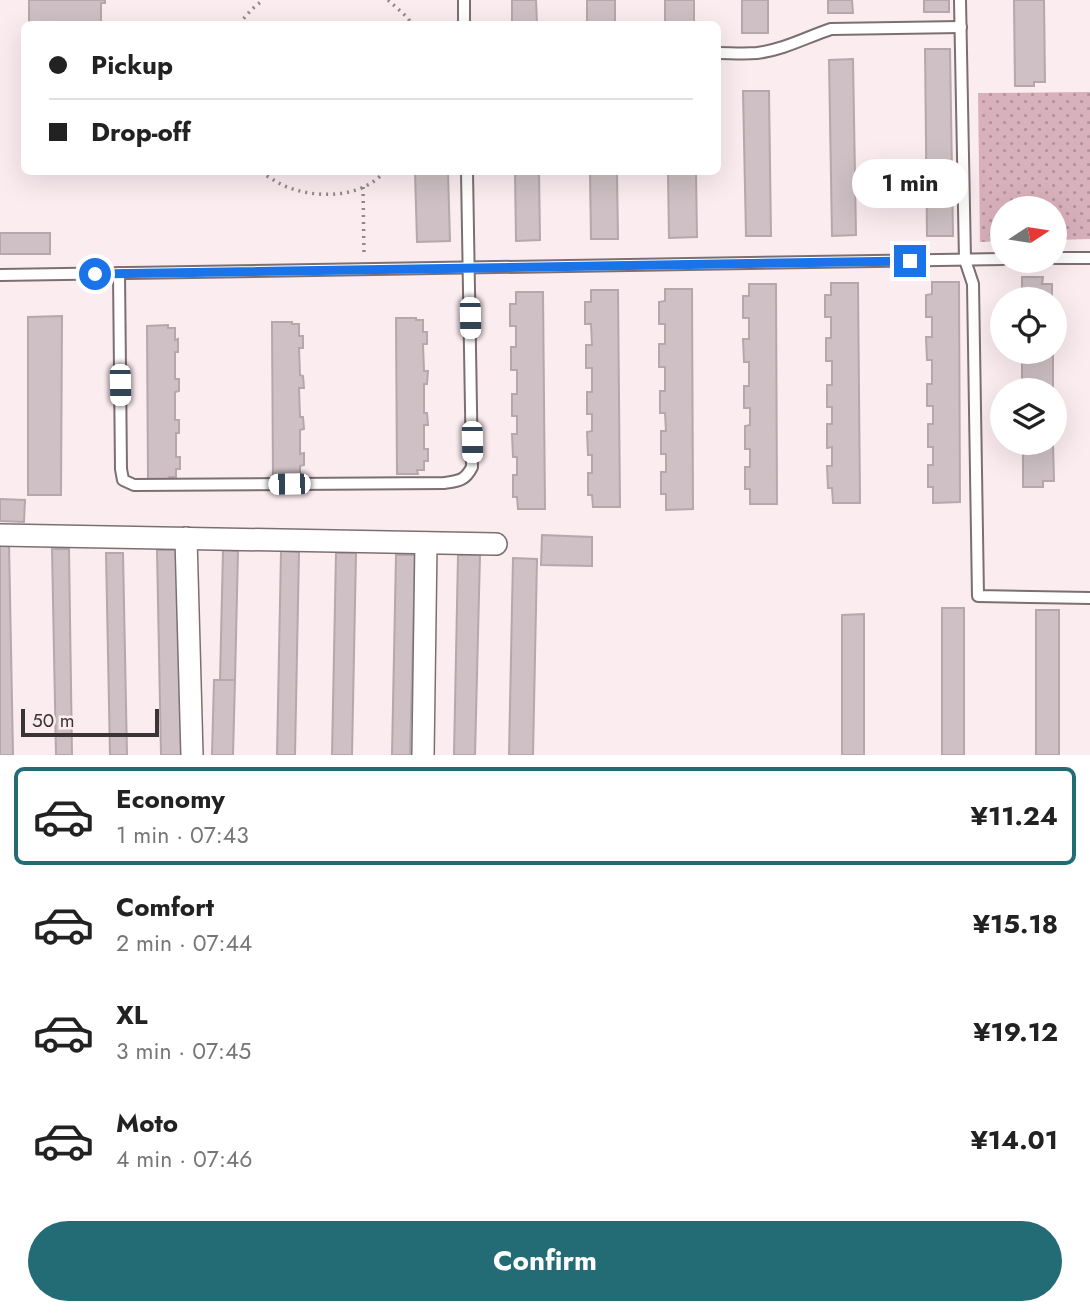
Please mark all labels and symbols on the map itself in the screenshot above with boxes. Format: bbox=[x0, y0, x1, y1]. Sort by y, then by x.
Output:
callout: 1 min bbox=[852, 160, 968, 208]
north arrow bbox=[990, 196, 1068, 273]
route end bbox=[894, 245, 926, 277]
route start bbox=[79, 258, 111, 290]
car bbox=[460, 297, 481, 339]
car bbox=[110, 364, 131, 406]
car bbox=[462, 421, 483, 463]
car bbox=[268, 473, 311, 495]
scale bar bbox=[21, 706, 159, 738]

